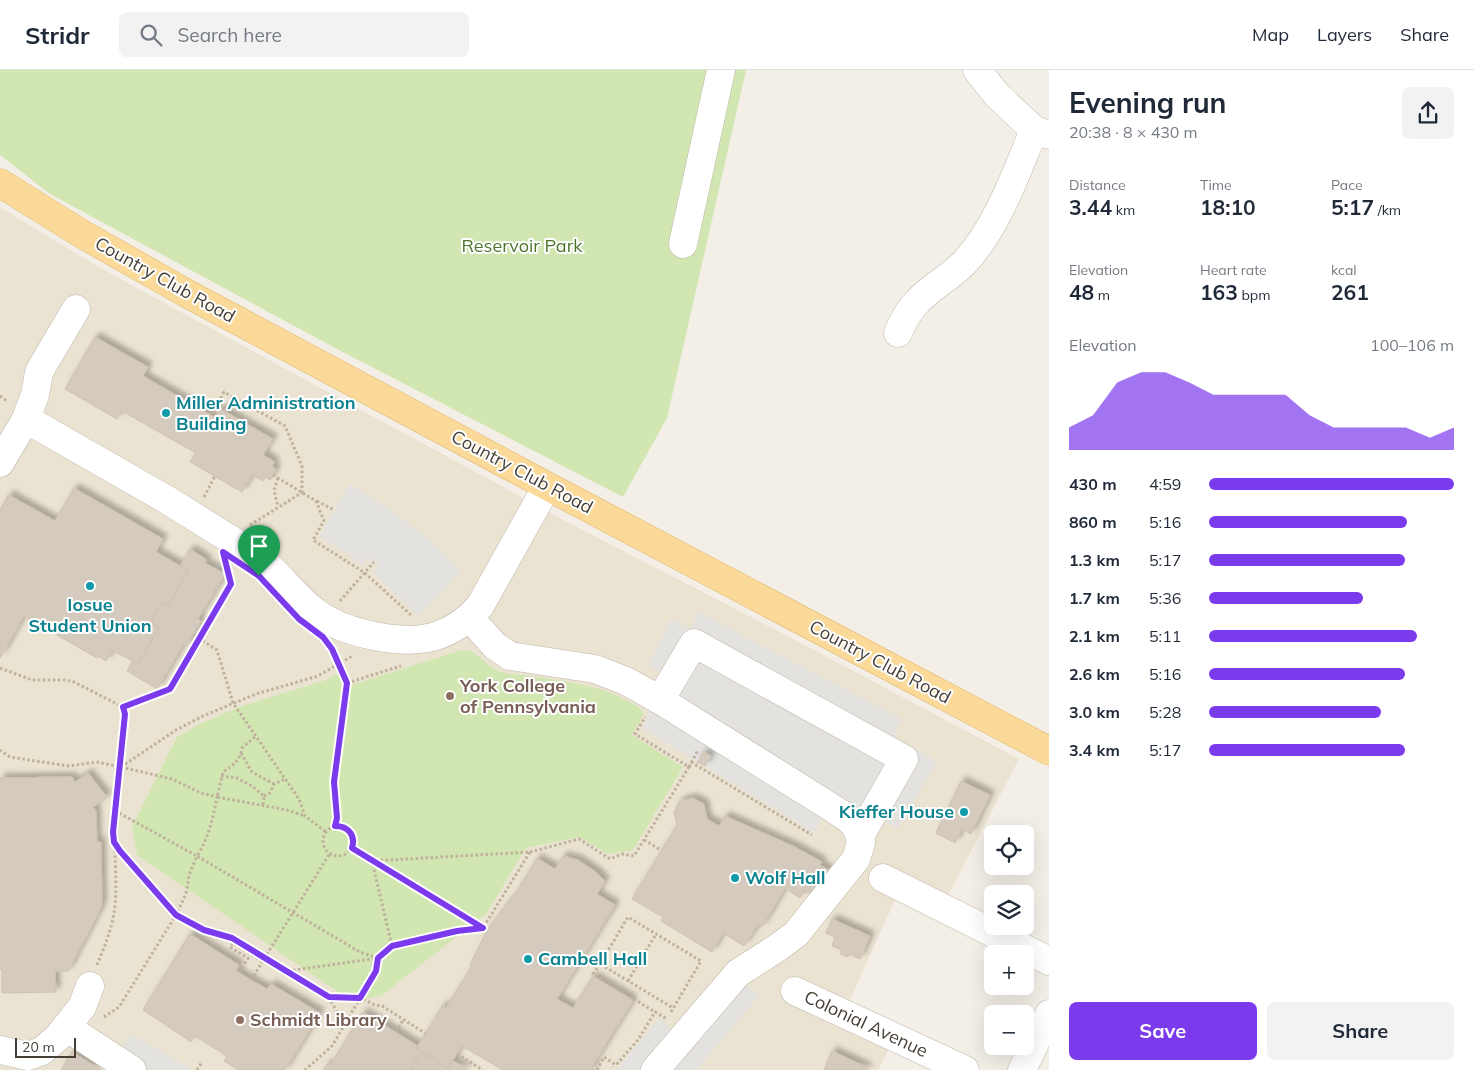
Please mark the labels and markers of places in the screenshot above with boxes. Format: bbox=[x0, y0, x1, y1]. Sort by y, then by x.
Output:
place label: Miller Administration Building bbox=[176, 391, 356, 435]
marker: Miller Administration Building bbox=[160, 407, 172, 419]
pin bbox=[238, 525, 280, 576]
marker: Iosue Student Union bbox=[84, 580, 96, 592]
place label: Iosue Student Union bbox=[28, 593, 152, 637]
place label: York College of Pennsylvania bbox=[459, 674, 596, 718]
marker: York College of Pennsylvania bbox=[444, 690, 456, 702]
place label: Kieffer House bbox=[839, 800, 954, 823]
marker: Kieffer House bbox=[958, 806, 970, 818]
place label: Wolf Hall bbox=[745, 866, 825, 889]
marker: Wolf Hall bbox=[729, 872, 741, 884]
place label: Cambell Hall bbox=[538, 947, 647, 970]
marker: Cambell Hall bbox=[522, 953, 534, 965]
place label: Schmidt Library bbox=[250, 1008, 387, 1031]
marker: Schmidt Library bbox=[234, 1014, 246, 1026]

